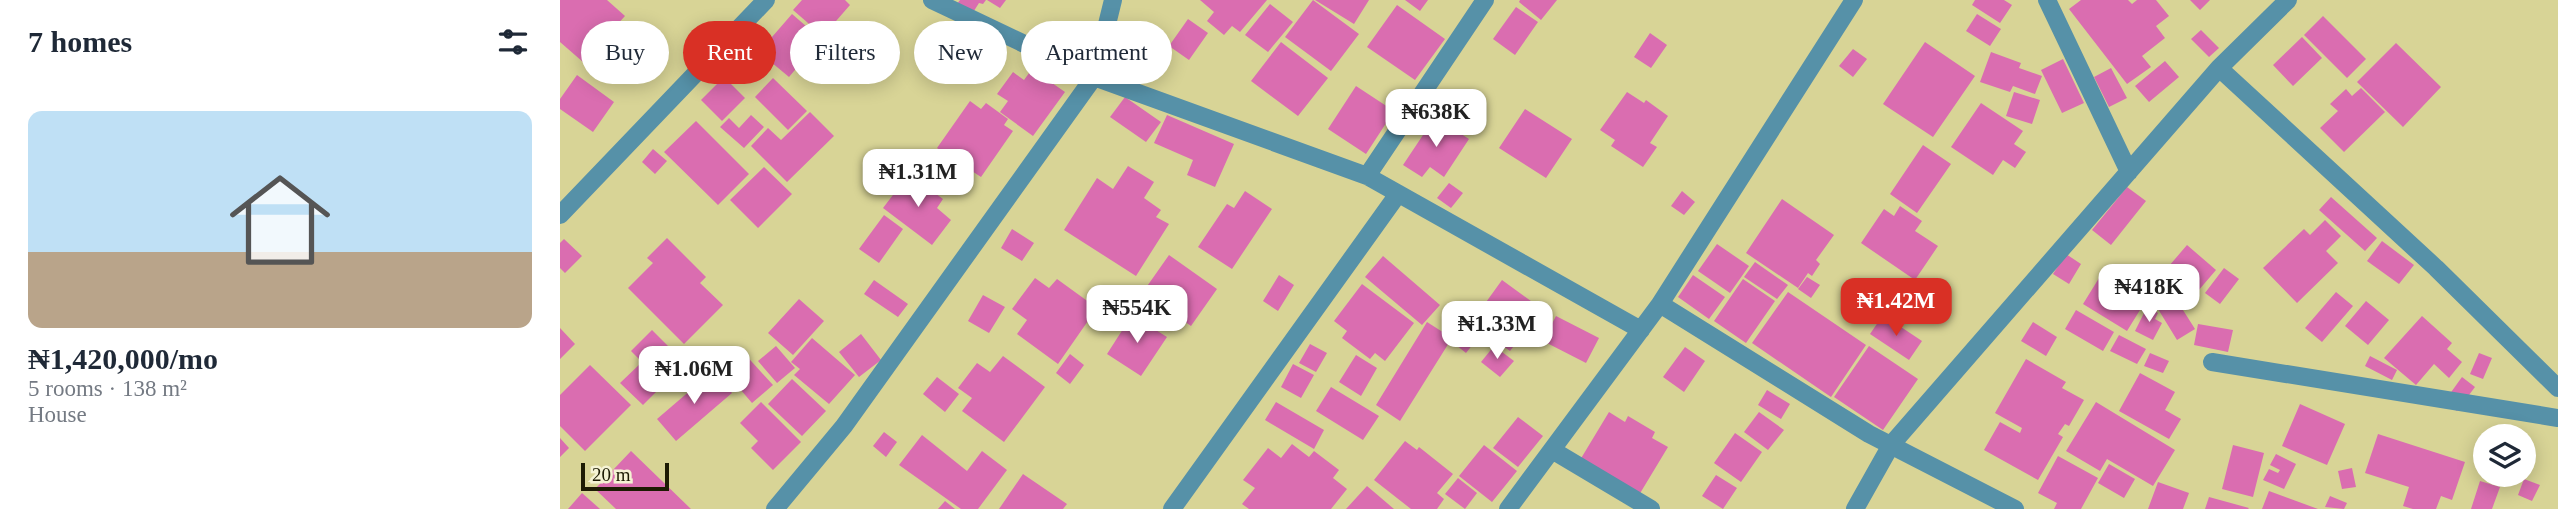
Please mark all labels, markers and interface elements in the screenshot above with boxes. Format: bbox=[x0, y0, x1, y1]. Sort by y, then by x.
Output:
chip: Buy bbox=[581, 21, 669, 84]
chip: Rent bbox=[683, 21, 776, 84]
chip: Filters bbox=[790, 21, 900, 84]
chip: New bbox=[914, 21, 1007, 84]
chip: Apartment bbox=[1021, 21, 1172, 84]
icon: filters bbox=[494, 23, 532, 61]
text: 7 homes bbox=[28, 25, 132, 58]
pin: ₦638K bbox=[1387, 90, 1485, 149]
text: ₦638K bbox=[1402, 99, 1471, 124]
pin: ₦1.31M bbox=[861, 150, 975, 209]
icon: home bbox=[217, 157, 343, 283]
text: ₦1.31M bbox=[879, 159, 957, 184]
pin: ₦418K bbox=[2100, 264, 2198, 324]
text: ₦418K bbox=[2115, 274, 2184, 299]
pin: ₦1.42M bbox=[1839, 278, 1953, 338]
pin: ₦554K bbox=[1088, 286, 1186, 345]
text: ₦1.42M bbox=[1857, 288, 1935, 313]
text: ₦554K bbox=[1103, 295, 1172, 320]
pin: ₦1.33M bbox=[1440, 302, 1554, 361]
text: ₦1.33M bbox=[1458, 311, 1536, 336]
text: ₦1,420,000/mo bbox=[28, 342, 218, 375]
pin: ₦1.06M bbox=[637, 346, 751, 406]
text: ₦1.06M bbox=[655, 356, 733, 381]
text: 5 rooms · 138 m² bbox=[28, 376, 187, 401]
text: House bbox=[28, 402, 87, 427]
map controls bbox=[2473, 424, 2536, 487]
button: layers bbox=[2473, 424, 2536, 487]
scale bar bbox=[581, 460, 668, 492]
text: 20 m bbox=[592, 464, 631, 485]

